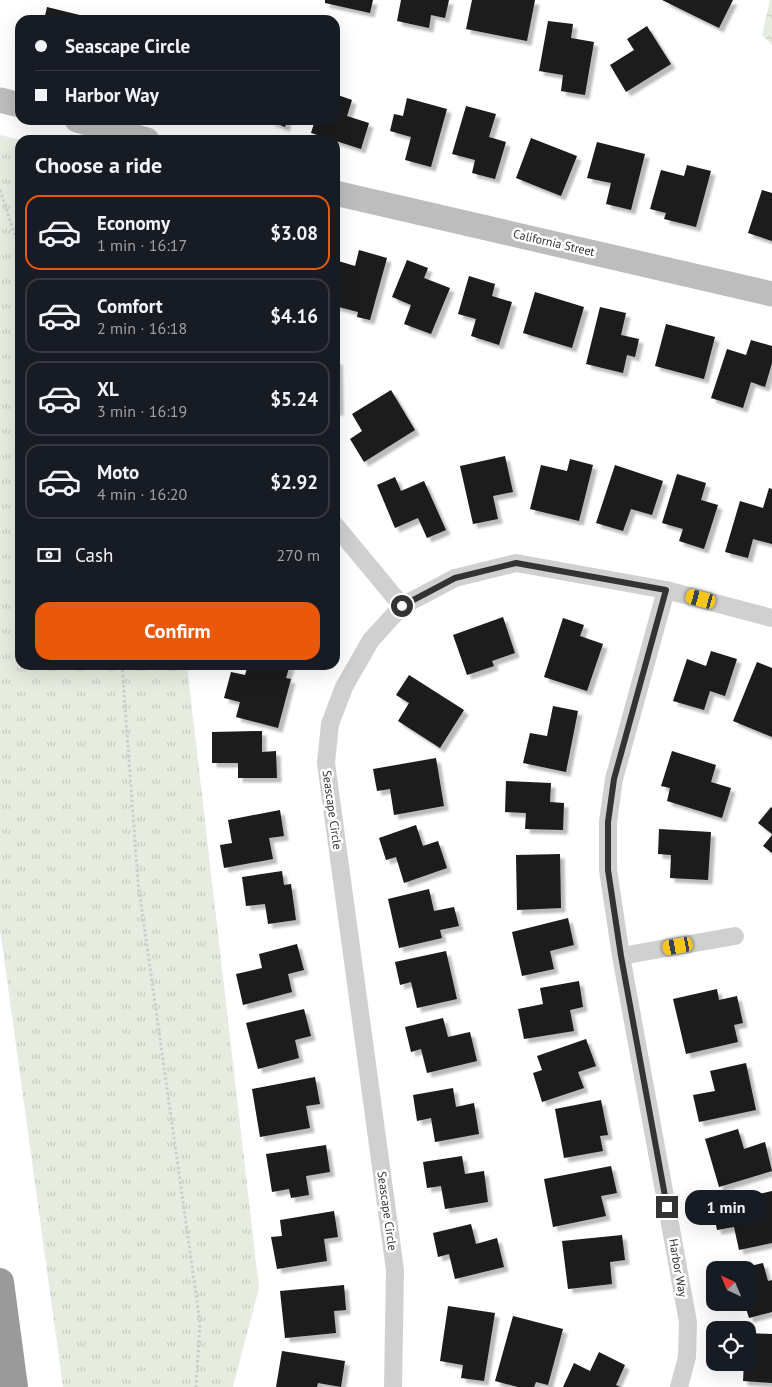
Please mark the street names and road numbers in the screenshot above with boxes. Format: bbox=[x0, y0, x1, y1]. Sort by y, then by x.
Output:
street label: California Street bbox=[512, 226, 596, 259]
street label: Seascape Circle bbox=[320, 769, 345, 850]
street label: Seascape Circle bbox=[375, 1170, 400, 1251]
street label: Harbor Way bbox=[666, 1238, 691, 1299]

